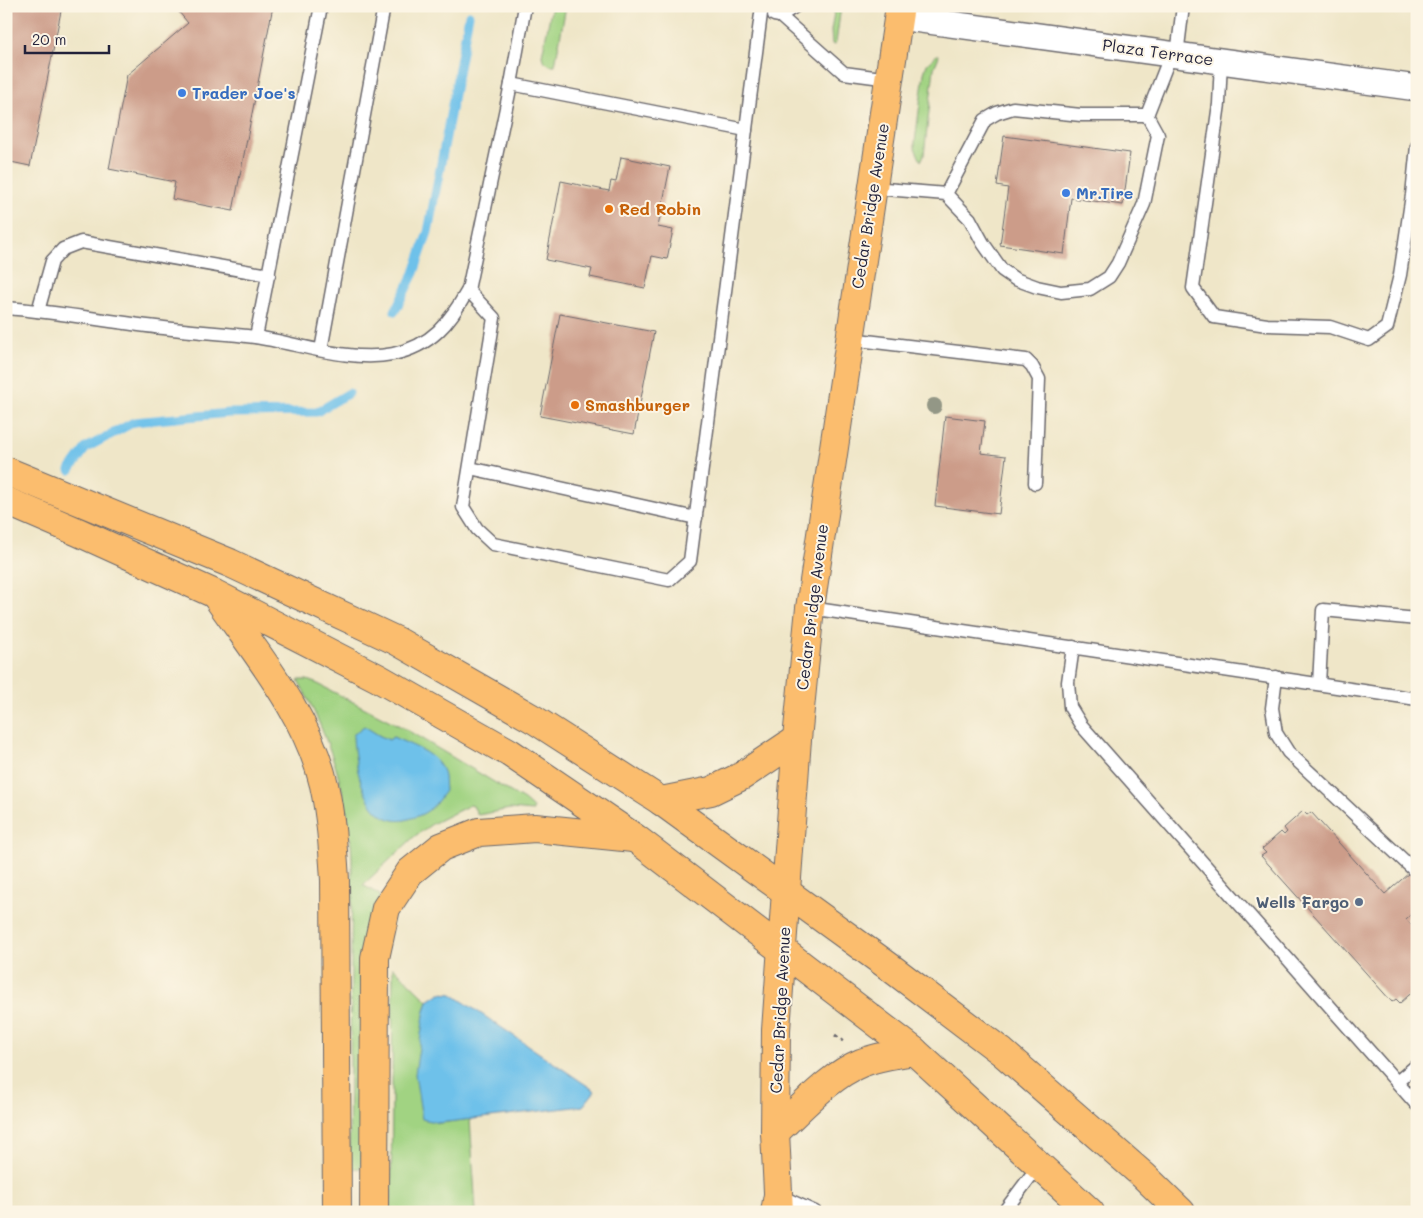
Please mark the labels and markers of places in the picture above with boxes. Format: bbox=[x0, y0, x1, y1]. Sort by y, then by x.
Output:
place label: Trader Joe's bbox=[192, 82, 296, 103]
marker: Trader Joe's bbox=[176, 87, 188, 99]
place label: Mr.Tire bbox=[1076, 182, 1133, 203]
marker: Mr.Tire bbox=[1060, 187, 1072, 199]
place label: Red Robin bbox=[619, 198, 701, 219]
marker: Red Robin bbox=[603, 203, 615, 215]
place label: Smashburger bbox=[585, 394, 690, 415]
marker: Smashburger bbox=[569, 399, 581, 411]
place label: Wells Fargo bbox=[1256, 891, 1349, 912]
marker: Wells Fargo bbox=[1353, 896, 1365, 908]

